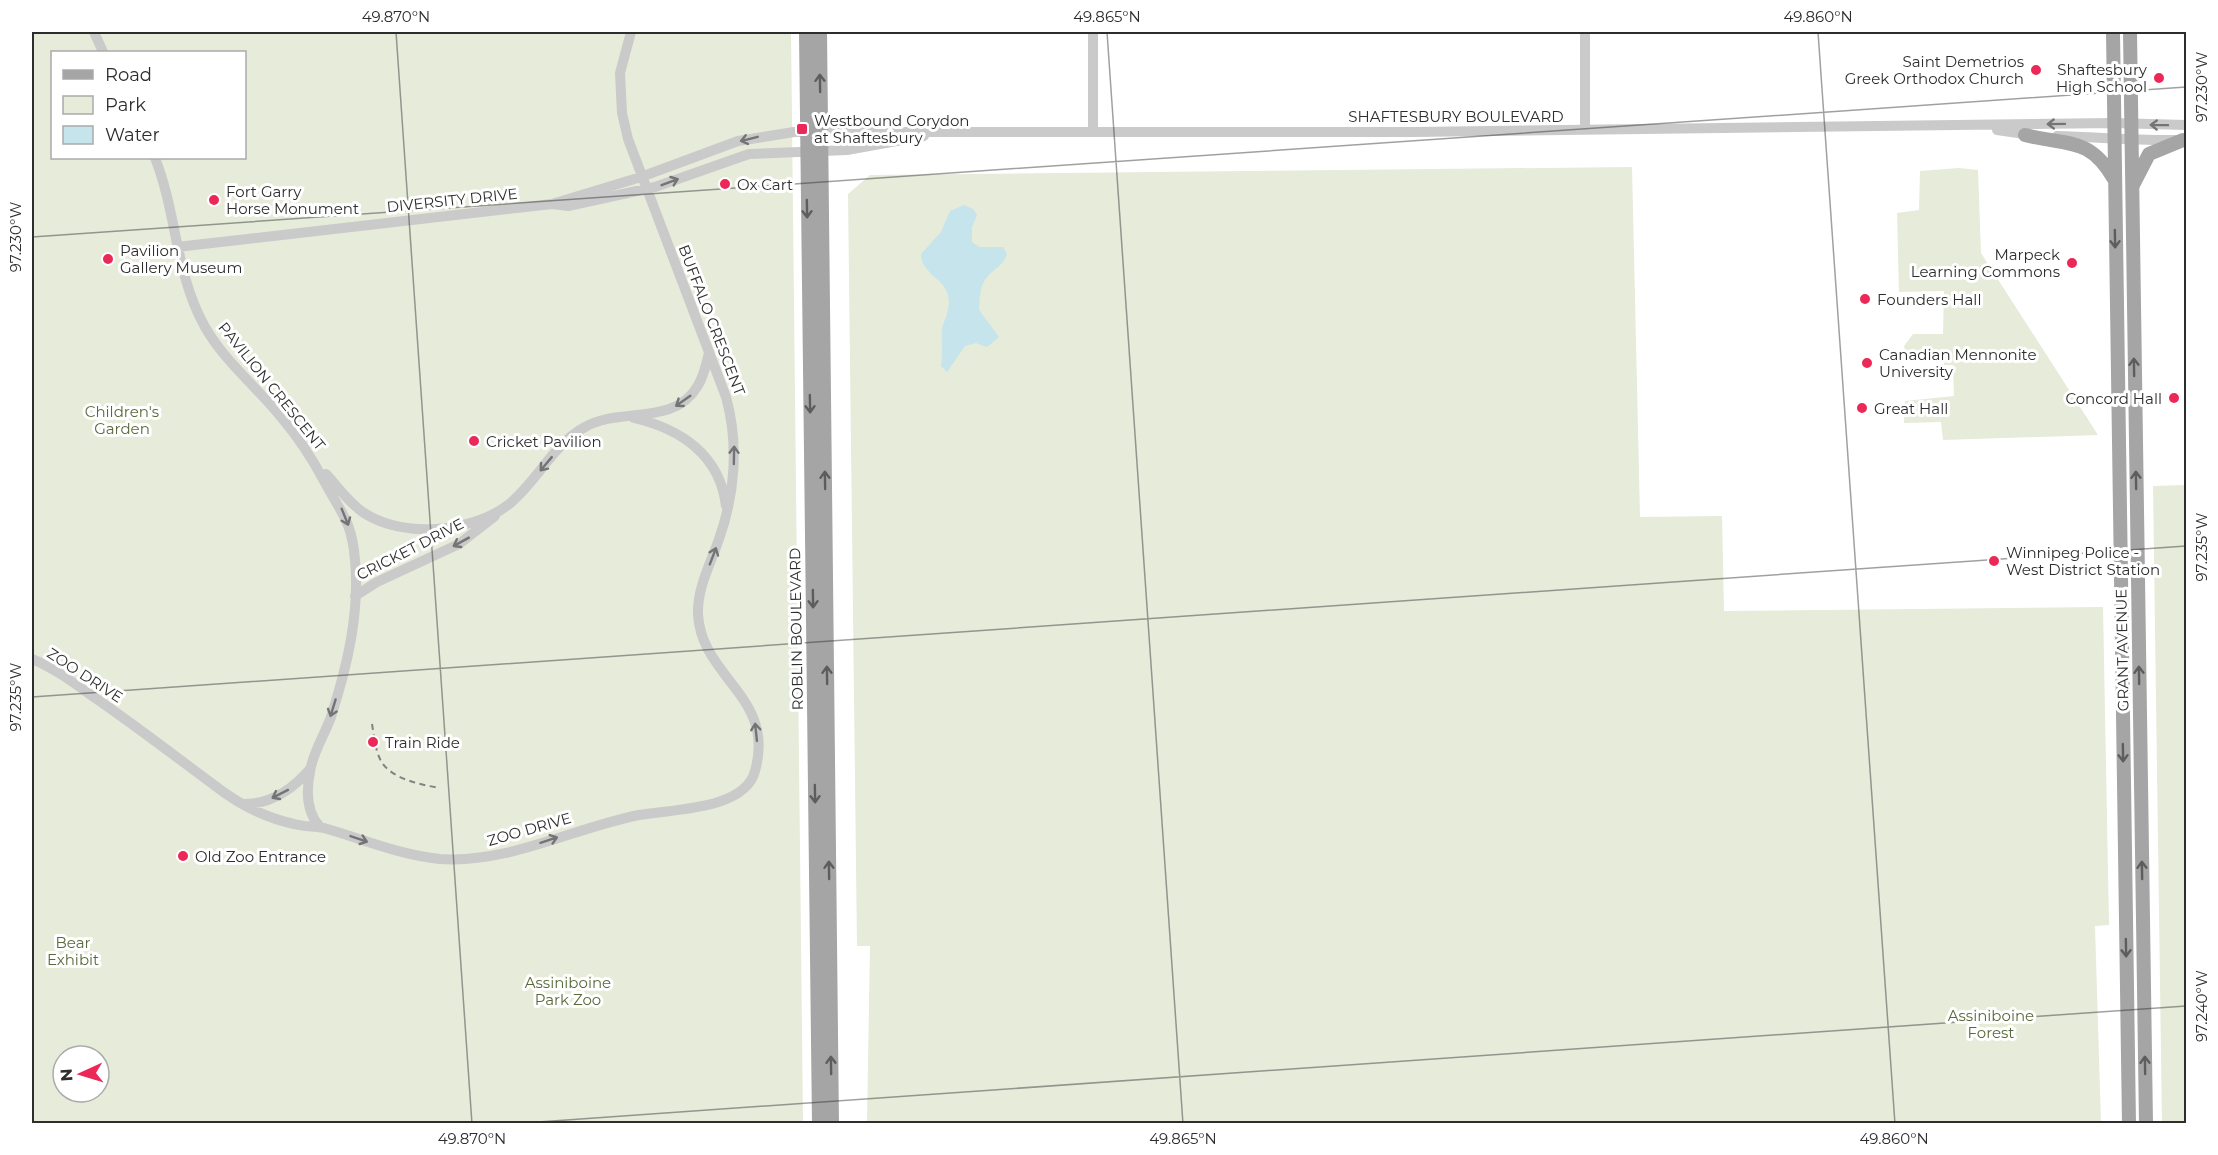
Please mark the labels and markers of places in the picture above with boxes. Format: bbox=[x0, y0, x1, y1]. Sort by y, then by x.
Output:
place label: Saint Demetrios Greek Orthodox Church bbox=[1845, 52, 2024, 88]
place label: Shaftesbury High School bbox=[2056, 60, 2148, 96]
marker: Saint Demetrios Greek Orthodox Church bbox=[2029, 63, 2043, 77]
marker: Shaftesbury High School bbox=[2152, 71, 2166, 85]
place label: Westbound Corydon at Shaftesbury bbox=[814, 111, 969, 147]
marker: Westbound Corydon at Shaftesbury bbox=[795, 122, 809, 136]
place label: Ox Cart bbox=[737, 175, 793, 194]
marker: Ox Cart bbox=[718, 177, 732, 191]
place label: Fort Garry Horse Monument bbox=[226, 182, 359, 218]
marker: Fort Garry Horse Monument bbox=[207, 193, 221, 207]
place label: Pavilion Gallery Museum bbox=[120, 241, 242, 277]
place label: Marpeck Learning Commons bbox=[1911, 245, 2060, 281]
marker: Pavilion Gallery Museum bbox=[101, 252, 115, 266]
marker: Marpeck Learning Commons bbox=[2065, 256, 2079, 270]
place label: Founders Hall bbox=[1877, 290, 1981, 309]
marker: Founders Hall bbox=[1858, 292, 1872, 306]
place label: Canadian Mennonite University bbox=[1879, 345, 2036, 381]
marker: Canadian Mennonite University bbox=[1860, 356, 1874, 370]
place label: Concord Hall bbox=[2065, 389, 2162, 408]
marker: Concord Hall bbox=[2167, 391, 2181, 405]
place label: Great Hall bbox=[1874, 399, 1948, 418]
marker: Great Hall bbox=[1855, 401, 1869, 415]
place label: Cricket Pavilion bbox=[486, 432, 602, 451]
marker: Cricket Pavilion bbox=[467, 434, 481, 448]
place label: Winnipeg Police - West District Station bbox=[2006, 543, 2160, 579]
marker: Winnipeg Police - West District Station bbox=[1987, 554, 2001, 568]
place label: Train Ride bbox=[385, 733, 460, 752]
marker: Train Ride bbox=[366, 735, 380, 749]
place label: Old Zoo Entrance bbox=[195, 847, 326, 866]
marker: Old Zoo Entrance bbox=[176, 849, 190, 863]

